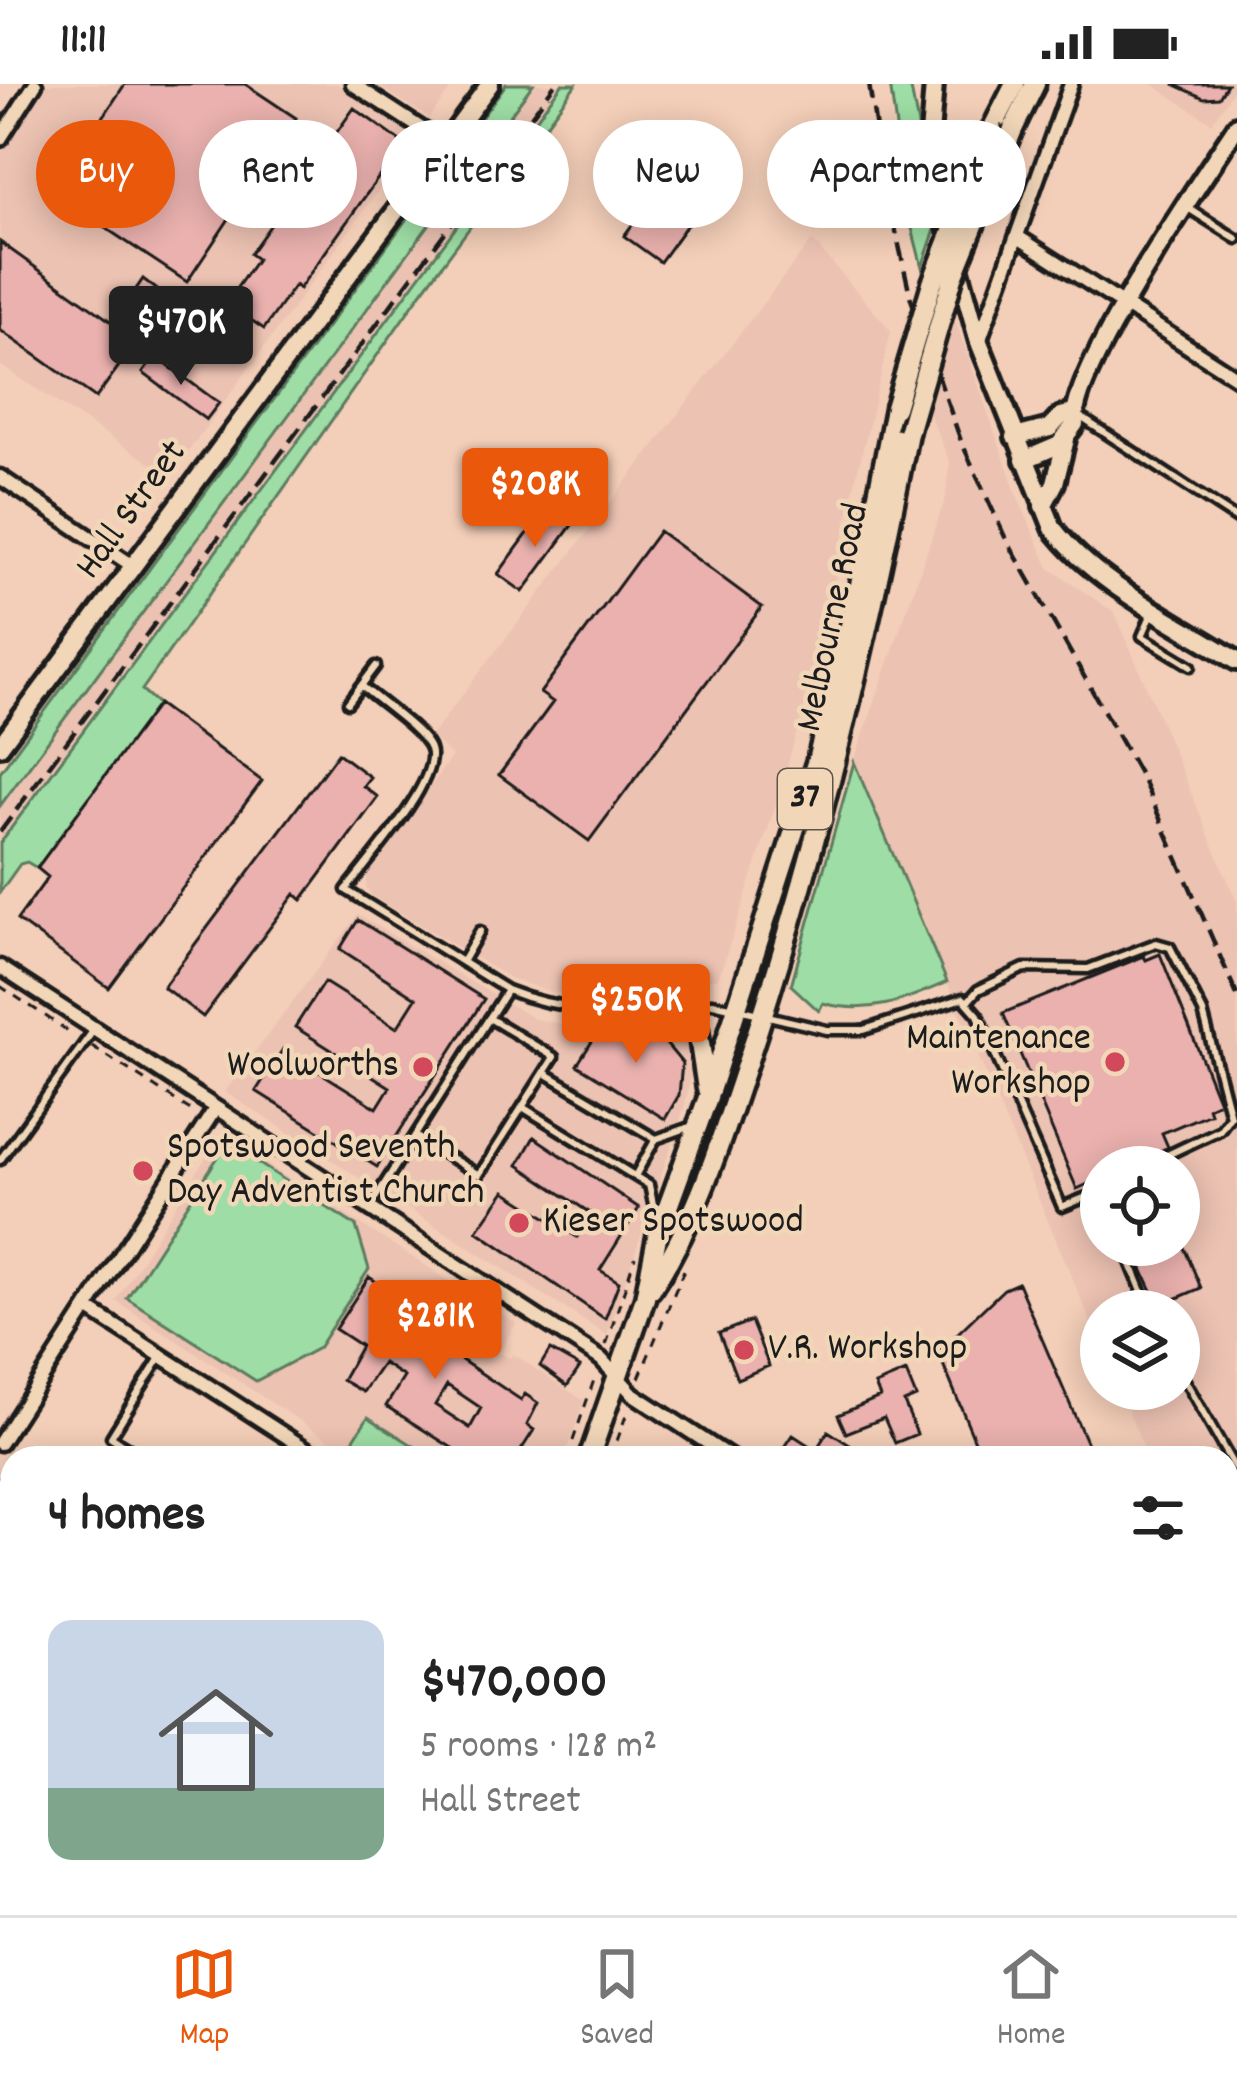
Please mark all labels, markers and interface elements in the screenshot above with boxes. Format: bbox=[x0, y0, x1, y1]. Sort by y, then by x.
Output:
text: 11:11 bbox=[60, 10, 107, 74]
chip: Buy bbox=[36, 120, 175, 228]
chip: Rent bbox=[199, 120, 357, 228]
chip: Filters bbox=[381, 120, 569, 228]
chip: New bbox=[593, 120, 743, 228]
chip: Apartment bbox=[767, 120, 1026, 228]
pin: $470K bbox=[97, 286, 265, 388]
text: $470K bbox=[136, 297, 226, 352]
street label: Hall Street bbox=[64, 430, 202, 592]
pin: $208K bbox=[451, 448, 619, 550]
text: $208K bbox=[489, 459, 581, 514]
street label: Melbourne Road bbox=[784, 499, 886, 737]
road number: 37 bbox=[778, 769, 832, 829]
pin: $250K bbox=[552, 964, 720, 1066]
text: $250K bbox=[589, 975, 683, 1030]
place label: Maintenance Workshop bbox=[906, 1013, 1091, 1113]
place label: Woolworths bbox=[227, 1040, 399, 1095]
marker: Maintenance Workshop bbox=[1102, 1049, 1128, 1075]
marker: Woolworths bbox=[410, 1054, 436, 1080]
place label: Spotswood Seventh Day Adventist Church bbox=[167, 1122, 484, 1222]
map controls bbox=[1080, 1146, 1200, 1410]
button: locate bbox=[1080, 1146, 1200, 1266]
marker: Spotswood Seventh Day Adventist Church bbox=[130, 1158, 156, 1184]
place label: Kieser Spotswood bbox=[543, 1196, 804, 1251]
marker: Kieser Spotswood bbox=[506, 1210, 532, 1236]
pin: $281K bbox=[351, 1280, 519, 1382]
button: layers bbox=[1080, 1290, 1200, 1410]
text: $281K bbox=[395, 1291, 475, 1346]
place label: V.R. Workshop bbox=[768, 1323, 967, 1378]
marker: V.R. Workshop bbox=[731, 1337, 757, 1363]
text: 4 homes bbox=[48, 1482, 206, 1554]
icon: filters bbox=[1125, 1485, 1191, 1551]
text: $470,000 bbox=[420, 1649, 607, 1721]
icon: home bbox=[144, 1668, 288, 1812]
text: 5 rooms · 128 m² bbox=[420, 1721, 657, 1776]
text: Hall Street bbox=[420, 1776, 581, 1831]
tab: Map bbox=[171, 1941, 237, 2060]
tab: Saved bbox=[580, 1941, 654, 2060]
tab: Home bbox=[997, 1941, 1066, 2060]

